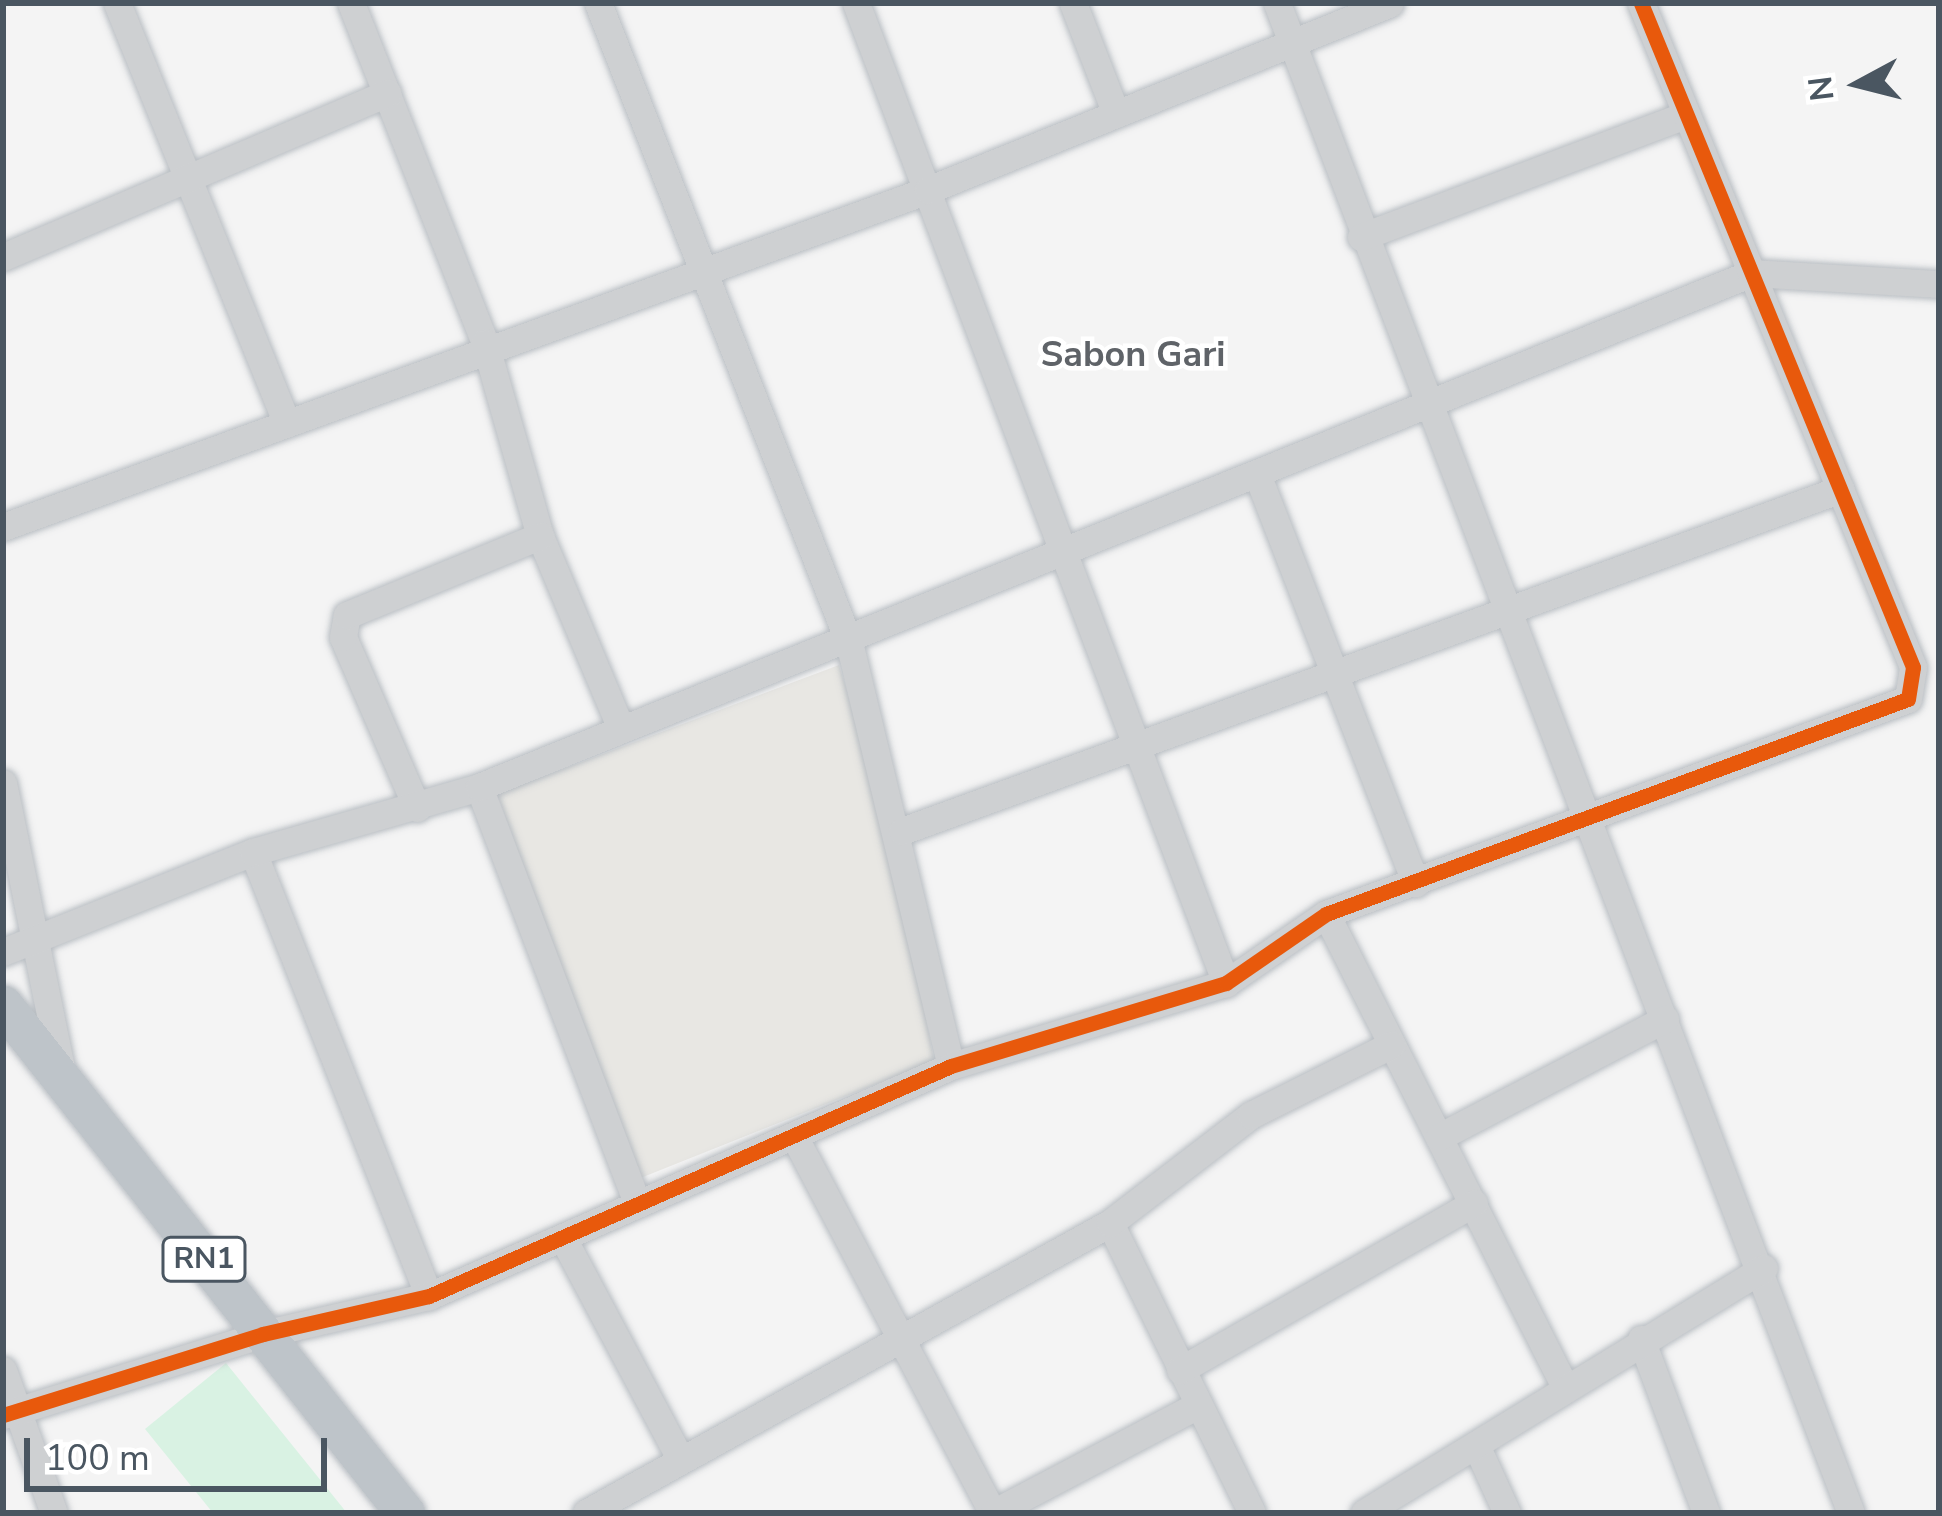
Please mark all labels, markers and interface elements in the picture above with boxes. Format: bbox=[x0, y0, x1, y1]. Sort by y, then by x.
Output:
north arrow bbox=[1798, 24, 1918, 144]
text: N bbox=[1798, 73, 1846, 103]
district label: Sabon Gari bbox=[1040, 333, 1226, 377]
road number: RN1 bbox=[159, 1235, 249, 1283]
scale bar bbox=[30, 1414, 333, 1488]
text: 100 m bbox=[45, 1434, 150, 1483]

